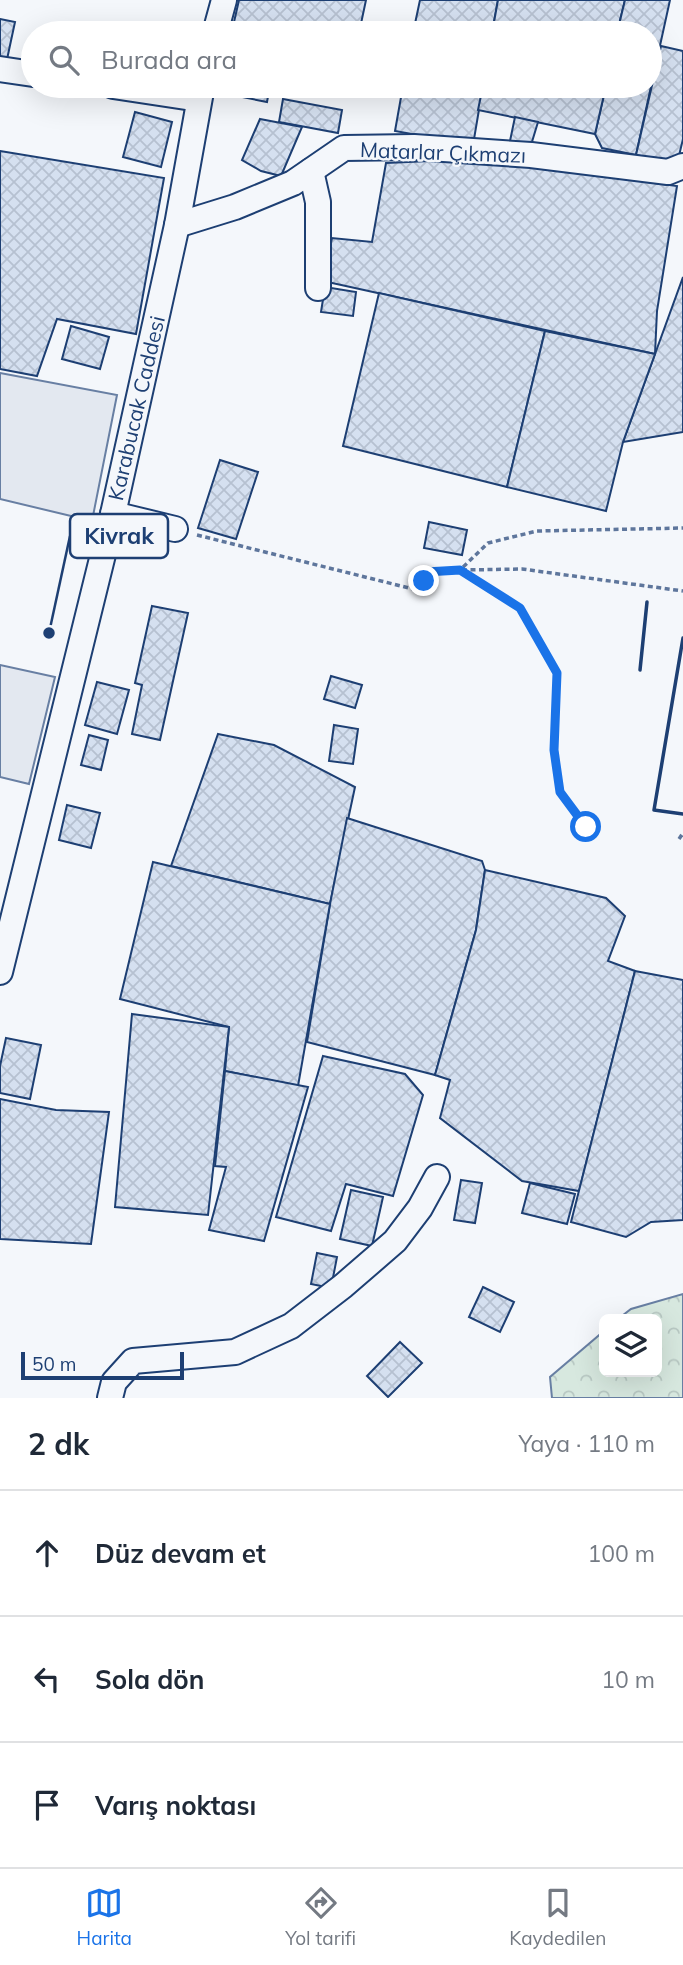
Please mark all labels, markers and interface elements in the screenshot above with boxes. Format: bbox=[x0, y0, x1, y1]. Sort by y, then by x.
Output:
search box bbox=[21, 21, 662, 98]
icon: search bbox=[45, 41, 83, 79]
text: Burada ara bbox=[101, 43, 237, 76]
street label: Matarlar Çıkmazı bbox=[360, 136, 526, 168]
street label: Karabucak Caddesi bbox=[102, 313, 170, 503]
callout: Kivrak bbox=[70, 514, 168, 558]
text: Kivrak bbox=[84, 521, 155, 550]
route end bbox=[408, 565, 439, 596]
route start bbox=[570, 811, 601, 842]
map controls bbox=[599, 1314, 662, 1377]
button: layers bbox=[599, 1314, 662, 1377]
scale bar bbox=[21, 1349, 184, 1381]
text: 50 m bbox=[32, 1352, 76, 1376]
text: 2 dk bbox=[28, 1425, 89, 1463]
text: Yaya · 110 m bbox=[518, 1429, 655, 1458]
icon: ahead bbox=[28, 1534, 66, 1572]
text: Düz devam et bbox=[95, 1537, 266, 1570]
text: 100 m bbox=[587, 1539, 655, 1568]
icon: left bbox=[28, 1660, 66, 1698]
text: Sola dön bbox=[95, 1663, 204, 1696]
text: 10 m bbox=[601, 1665, 655, 1694]
icon: arrive bbox=[28, 1786, 66, 1824]
text: Varış noktası bbox=[95, 1789, 256, 1822]
tab: Harita bbox=[77, 1884, 132, 1950]
tab: Yol tarifi bbox=[285, 1884, 356, 1950]
tab: Kaydedilen bbox=[509, 1884, 606, 1950]

